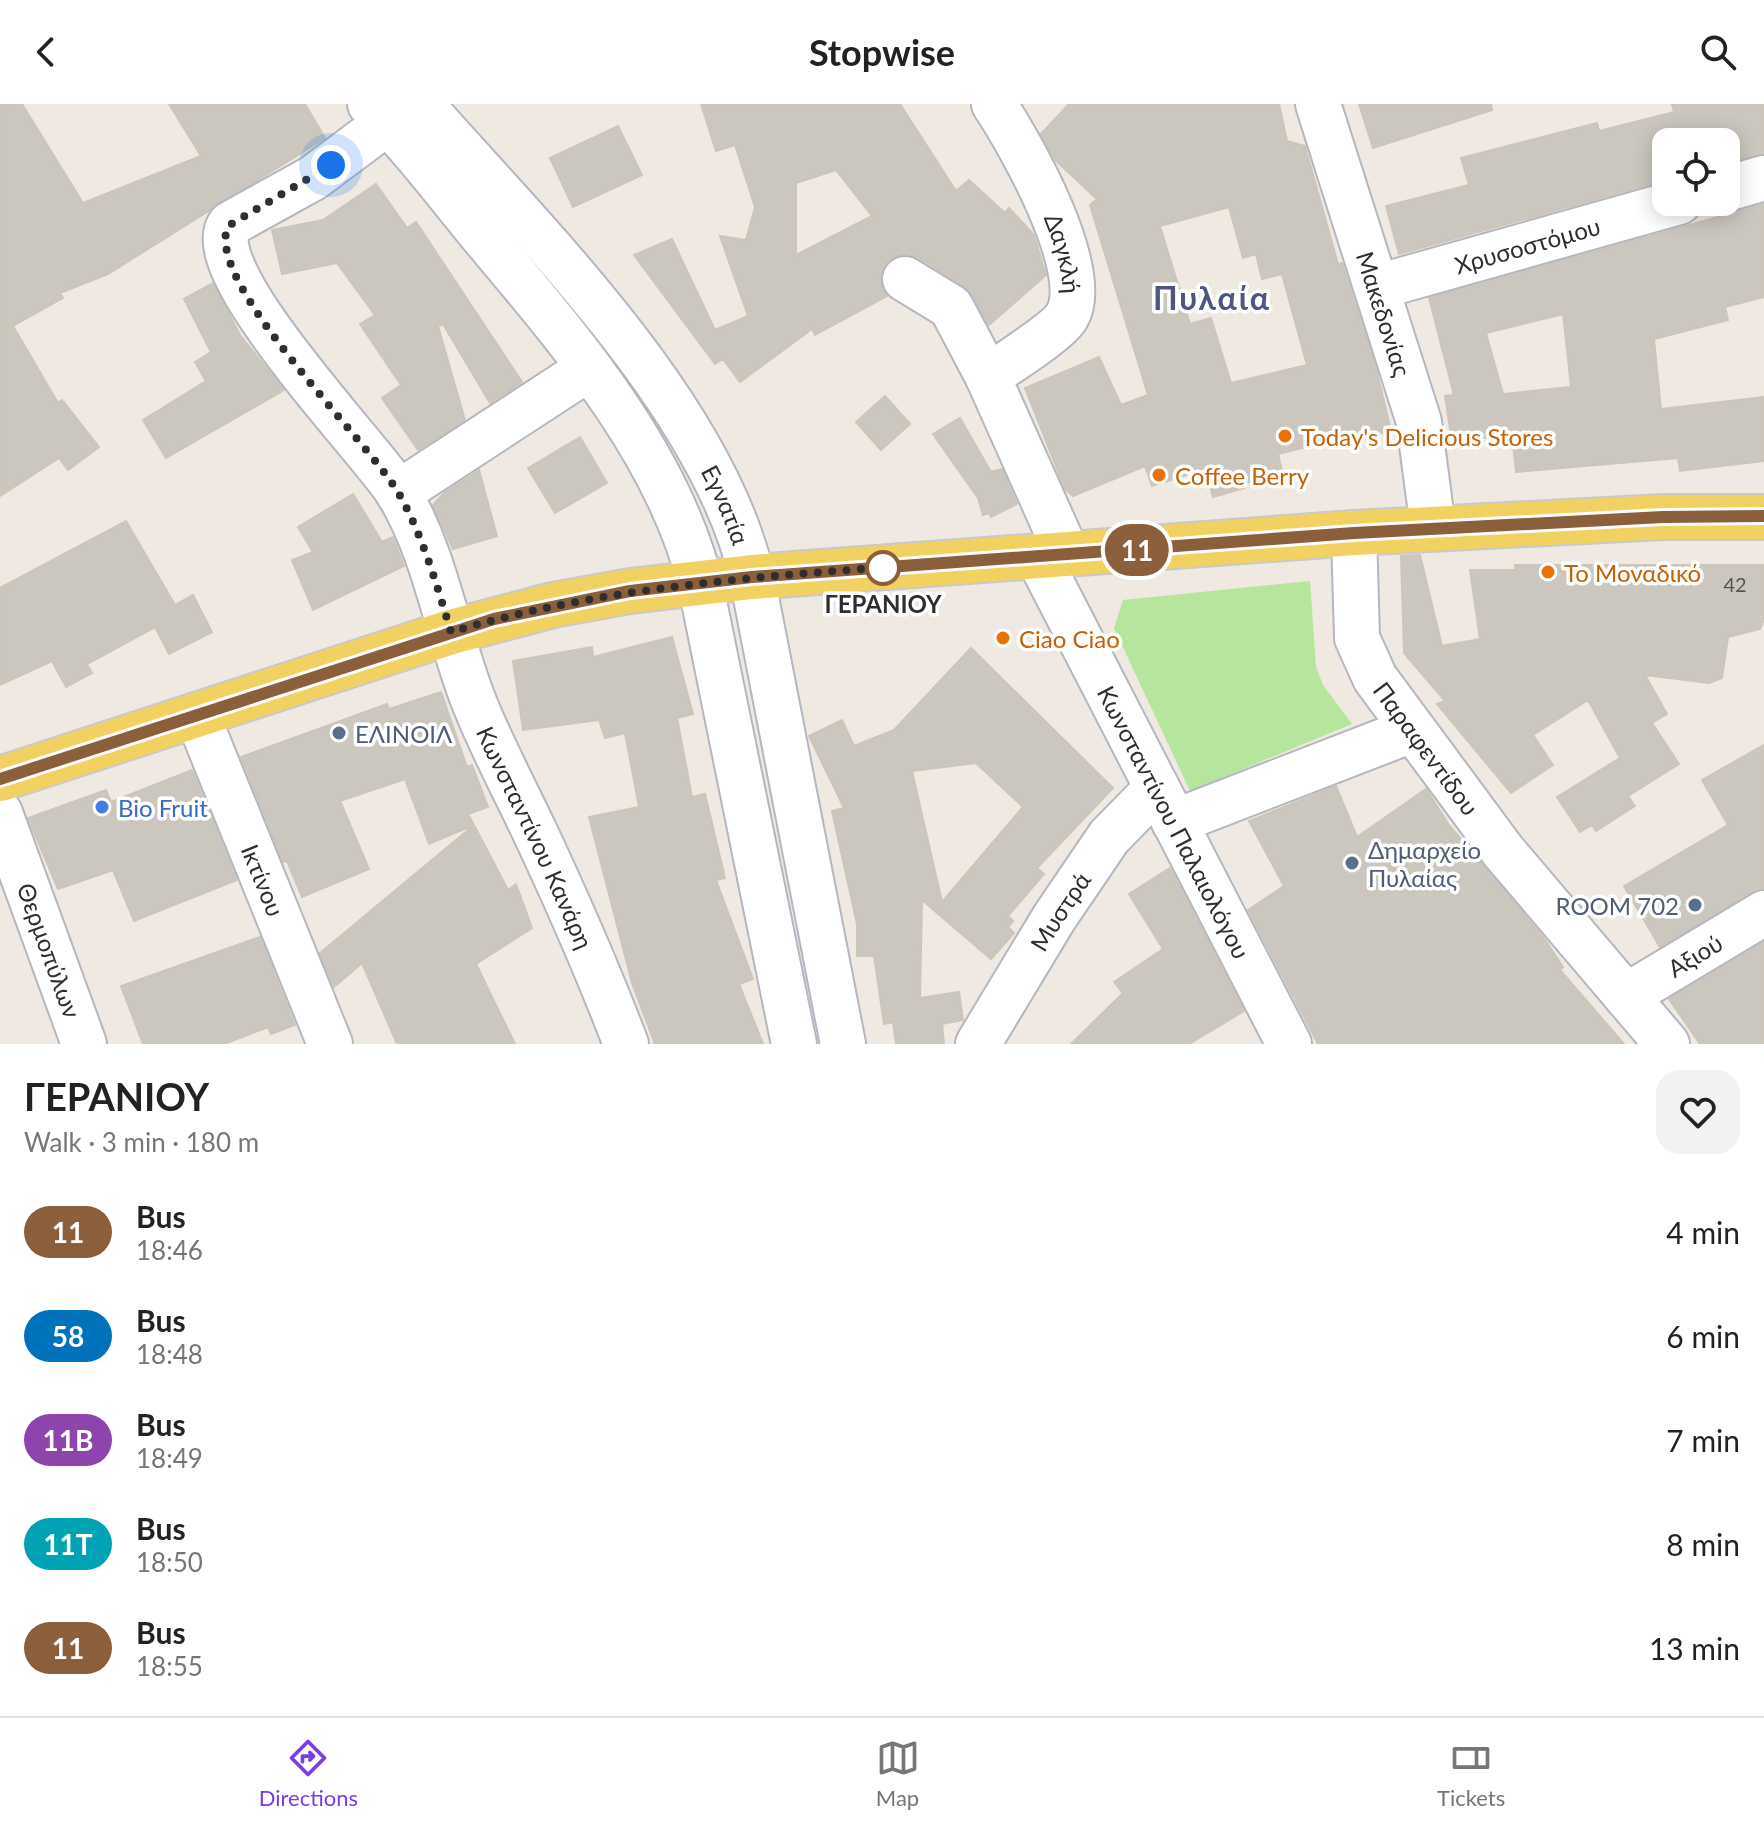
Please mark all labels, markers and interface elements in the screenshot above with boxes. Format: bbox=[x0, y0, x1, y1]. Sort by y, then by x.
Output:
icon: back bbox=[24, 30, 68, 74]
text: Stopwise bbox=[809, 30, 955, 74]
icon: search bbox=[1696, 30, 1740, 74]
map controls bbox=[1652, 128, 1740, 216]
button: locate bbox=[1652, 128, 1740, 216]
your location bbox=[311, 145, 351, 185]
street label: Δαγκλή bbox=[1039, 209, 1087, 294]
street label: Χρυσοστόμου bbox=[1451, 210, 1603, 279]
street label: Μακεδονίας bbox=[1351, 248, 1418, 380]
district label: Πυλαία bbox=[1153, 278, 1271, 317]
place label: Today's Delicious Stores bbox=[1301, 422, 1553, 451]
marker: Today's Delicious Stores bbox=[1276, 427, 1294, 445]
street label: Εγνατία bbox=[696, 460, 756, 549]
place label: Coffee Berry bbox=[1175, 461, 1310, 490]
marker: Coffee Berry bbox=[1150, 466, 1168, 484]
line badge: 11 bbox=[1101, 524, 1173, 576]
text: 11 bbox=[1121, 533, 1153, 567]
marker: ΓΕΡΑΝΙΟΥ bbox=[866, 551, 900, 585]
place label: Το Μοναδικό bbox=[1564, 558, 1701, 587]
marker: Το Μοναδικό bbox=[1539, 563, 1557, 581]
house number: 42 bbox=[1723, 572, 1747, 596]
place label: ΓΕΡΑΝΙΟΥ bbox=[825, 589, 942, 618]
place label: Ciao Ciao bbox=[1019, 624, 1120, 653]
marker: Ciao Ciao bbox=[994, 629, 1012, 647]
street label: Παραφεντίδου bbox=[1368, 676, 1486, 820]
street label: Κωνσταντίνου Παλαιολόγου bbox=[1092, 681, 1257, 963]
place label: ΕΛΙΝΟΙΛ bbox=[355, 719, 453, 748]
street label: Κωνσταντίνου Κανάρη bbox=[471, 722, 600, 953]
marker: ΕΛΙΝΟΙΛ bbox=[330, 724, 348, 742]
place label: Bio Fruit bbox=[118, 793, 208, 822]
marker: Bio Fruit bbox=[93, 798, 111, 816]
place label: Δημαρχείο Πυλαίας bbox=[1368, 835, 1481, 892]
street label: Ικτίνου bbox=[236, 840, 291, 920]
marker: Δημαρχείο Πυλαίας bbox=[1343, 854, 1361, 872]
street label: Μυστρά bbox=[1023, 865, 1096, 956]
street label: Θερμοπύλων bbox=[12, 879, 88, 1022]
place label: ROOM 702 bbox=[1556, 891, 1679, 920]
marker: ROOM 702 bbox=[1686, 896, 1704, 914]
street label: Αξιού bbox=[1662, 927, 1727, 982]
button: heart bbox=[1656, 1070, 1740, 1154]
text: ΓΕΡΑΝΙΟΥ bbox=[24, 1073, 209, 1119]
text: Walk · 3 min · 180 m bbox=[24, 1126, 259, 1158]
text: Bus bbox=[136, 1198, 186, 1234]
text: 4 min bbox=[1666, 1214, 1740, 1250]
text: 11 bbox=[52, 1215, 84, 1249]
text: 18:46 bbox=[136, 1234, 203, 1266]
text: Bus bbox=[136, 1302, 186, 1338]
text: 6 min bbox=[1666, 1318, 1740, 1354]
text: 58 bbox=[52, 1319, 84, 1353]
text: 18:48 bbox=[136, 1338, 203, 1370]
text: Bus bbox=[136, 1406, 186, 1442]
text: 7 min bbox=[1666, 1422, 1740, 1458]
text: 11Β bbox=[43, 1423, 93, 1457]
text: 18:49 bbox=[136, 1442, 203, 1474]
text: Bus bbox=[136, 1510, 186, 1546]
text: 8 min bbox=[1666, 1526, 1740, 1562]
text: 11Τ bbox=[43, 1527, 93, 1561]
text: 18:50 bbox=[136, 1546, 203, 1578]
text: Bus bbox=[136, 1614, 186, 1650]
text: 13 min bbox=[1649, 1630, 1740, 1666]
text: 11 bbox=[52, 1631, 84, 1665]
text: 18:55 bbox=[136, 1650, 203, 1682]
tab: Directions bbox=[259, 1736, 358, 1811]
tab: Map bbox=[876, 1736, 920, 1811]
tab: Tickets bbox=[1437, 1736, 1505, 1811]

